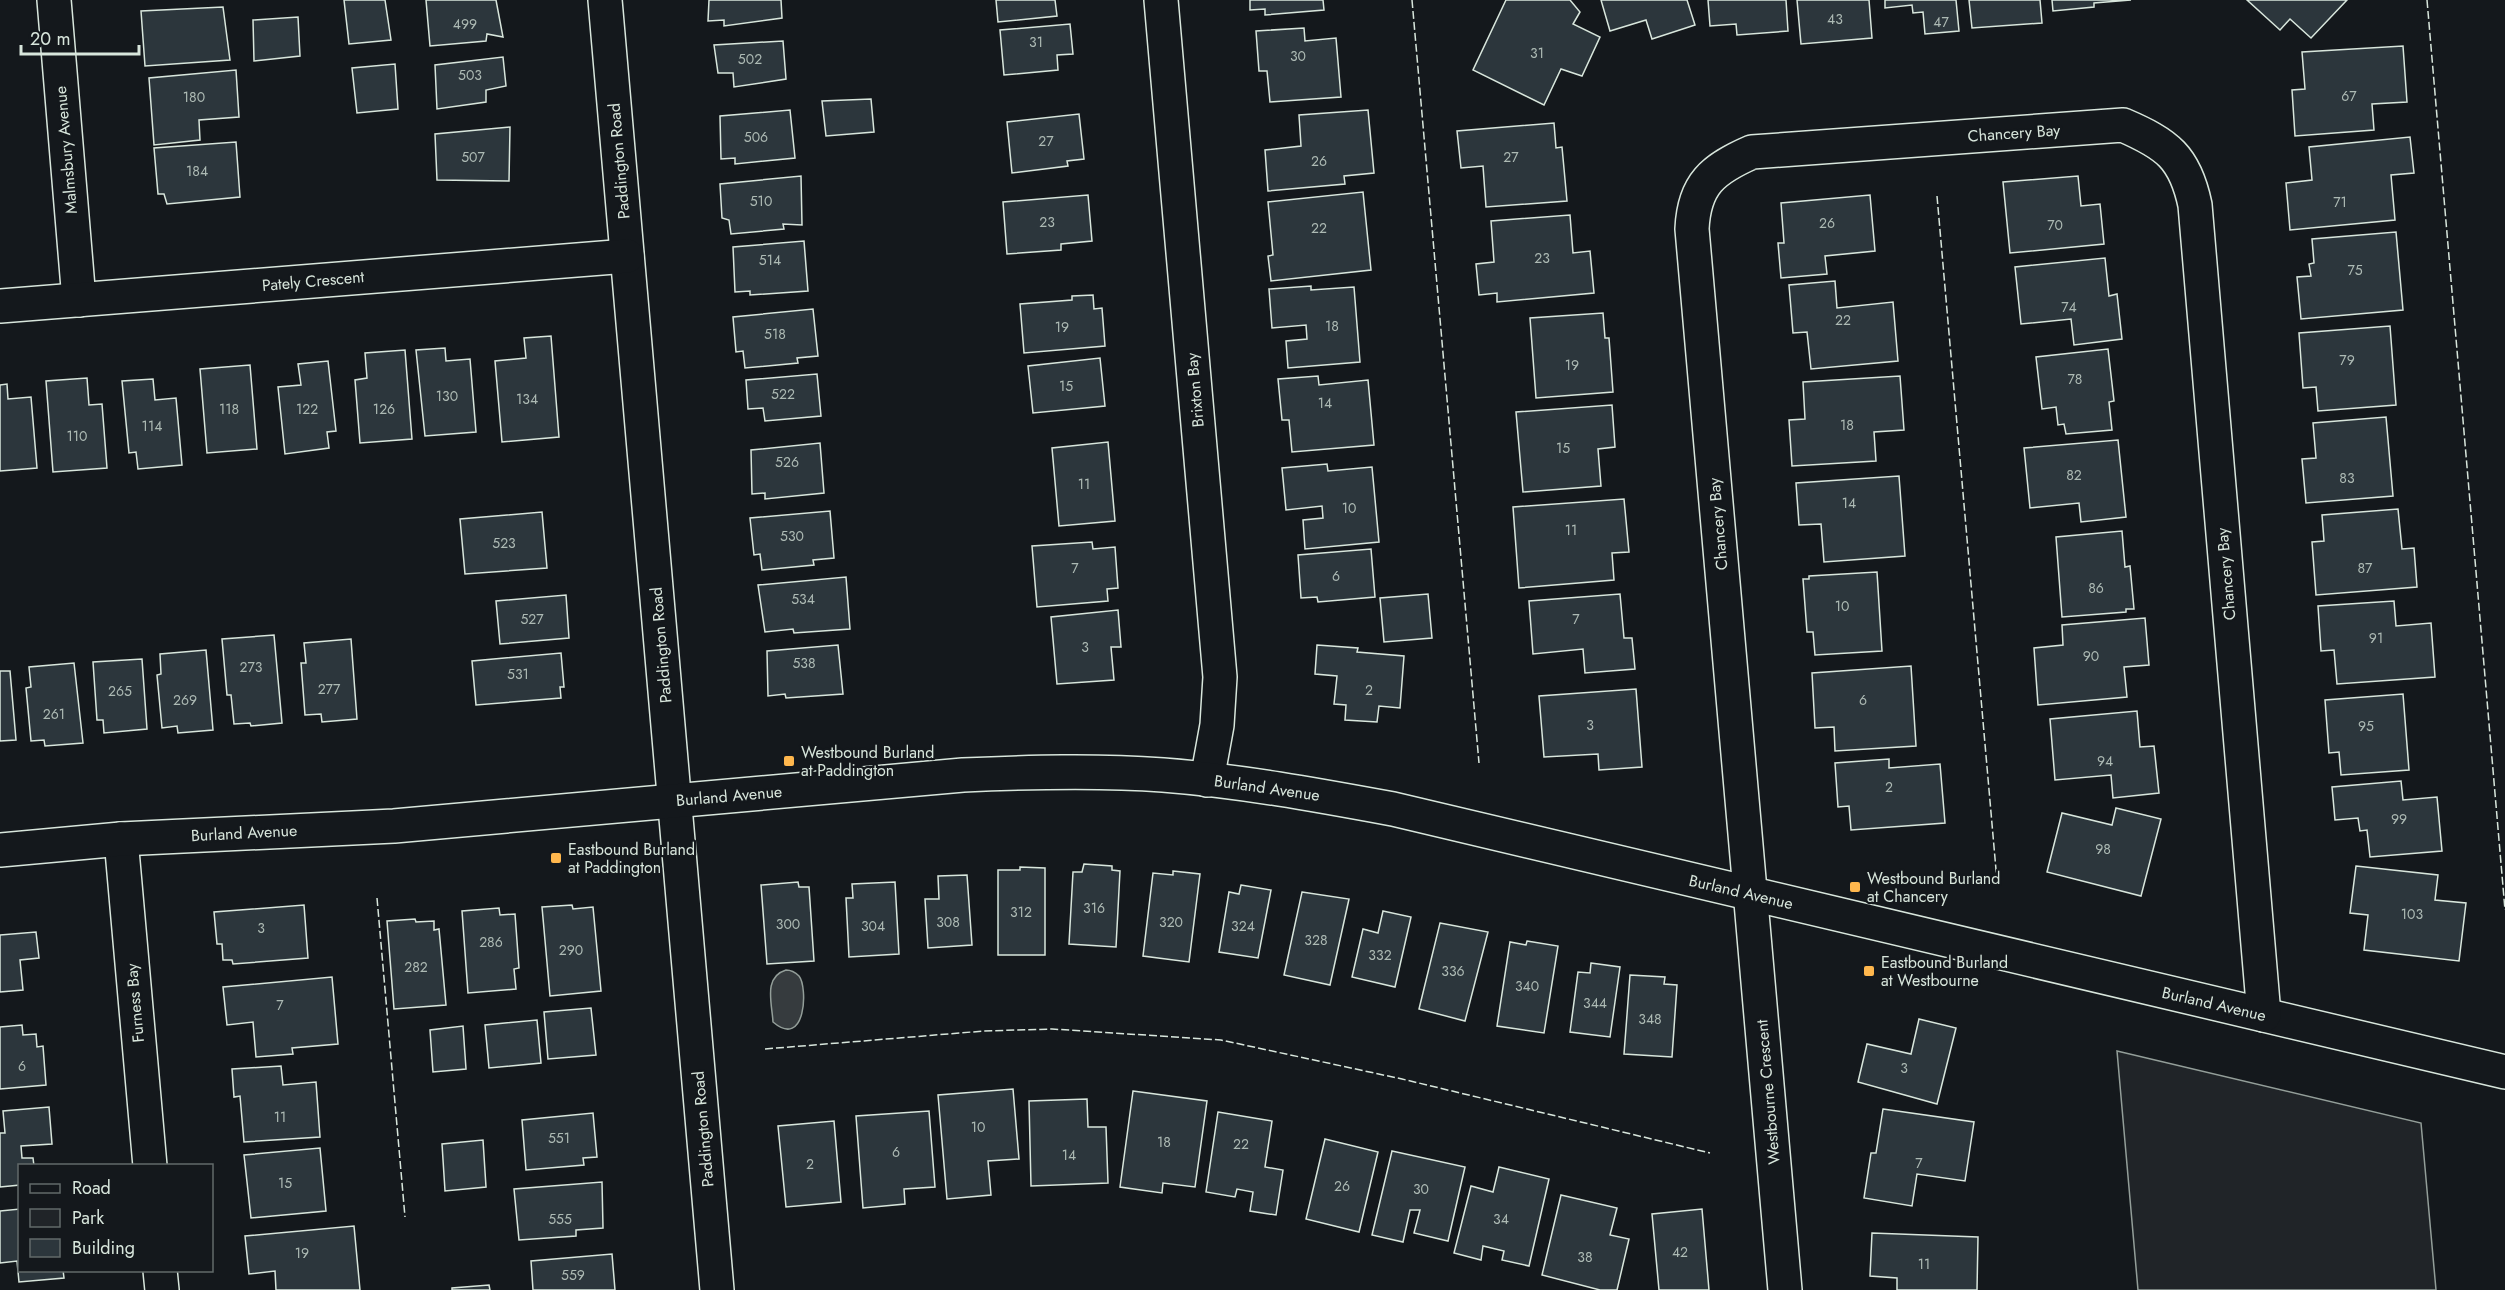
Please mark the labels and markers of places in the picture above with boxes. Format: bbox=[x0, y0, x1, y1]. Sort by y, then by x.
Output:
place label: Westbound Burland at Paddington bbox=[801, 741, 934, 782]
marker: Westbound Burland at Paddington bbox=[782, 754, 796, 768]
place label: Eastbound Burland at Paddington bbox=[568, 838, 695, 879]
marker: Eastbound Burland at Paddington bbox=[549, 851, 563, 865]
place label: Westbound Burland at Chancery bbox=[1867, 867, 2000, 908]
marker: Westbound Burland at Chancery bbox=[1848, 880, 1862, 894]
place label: Eastbound Burland at Westbourne bbox=[1881, 951, 2008, 992]
marker: Eastbound Burland at Westbourne bbox=[1862, 964, 1876, 978]

